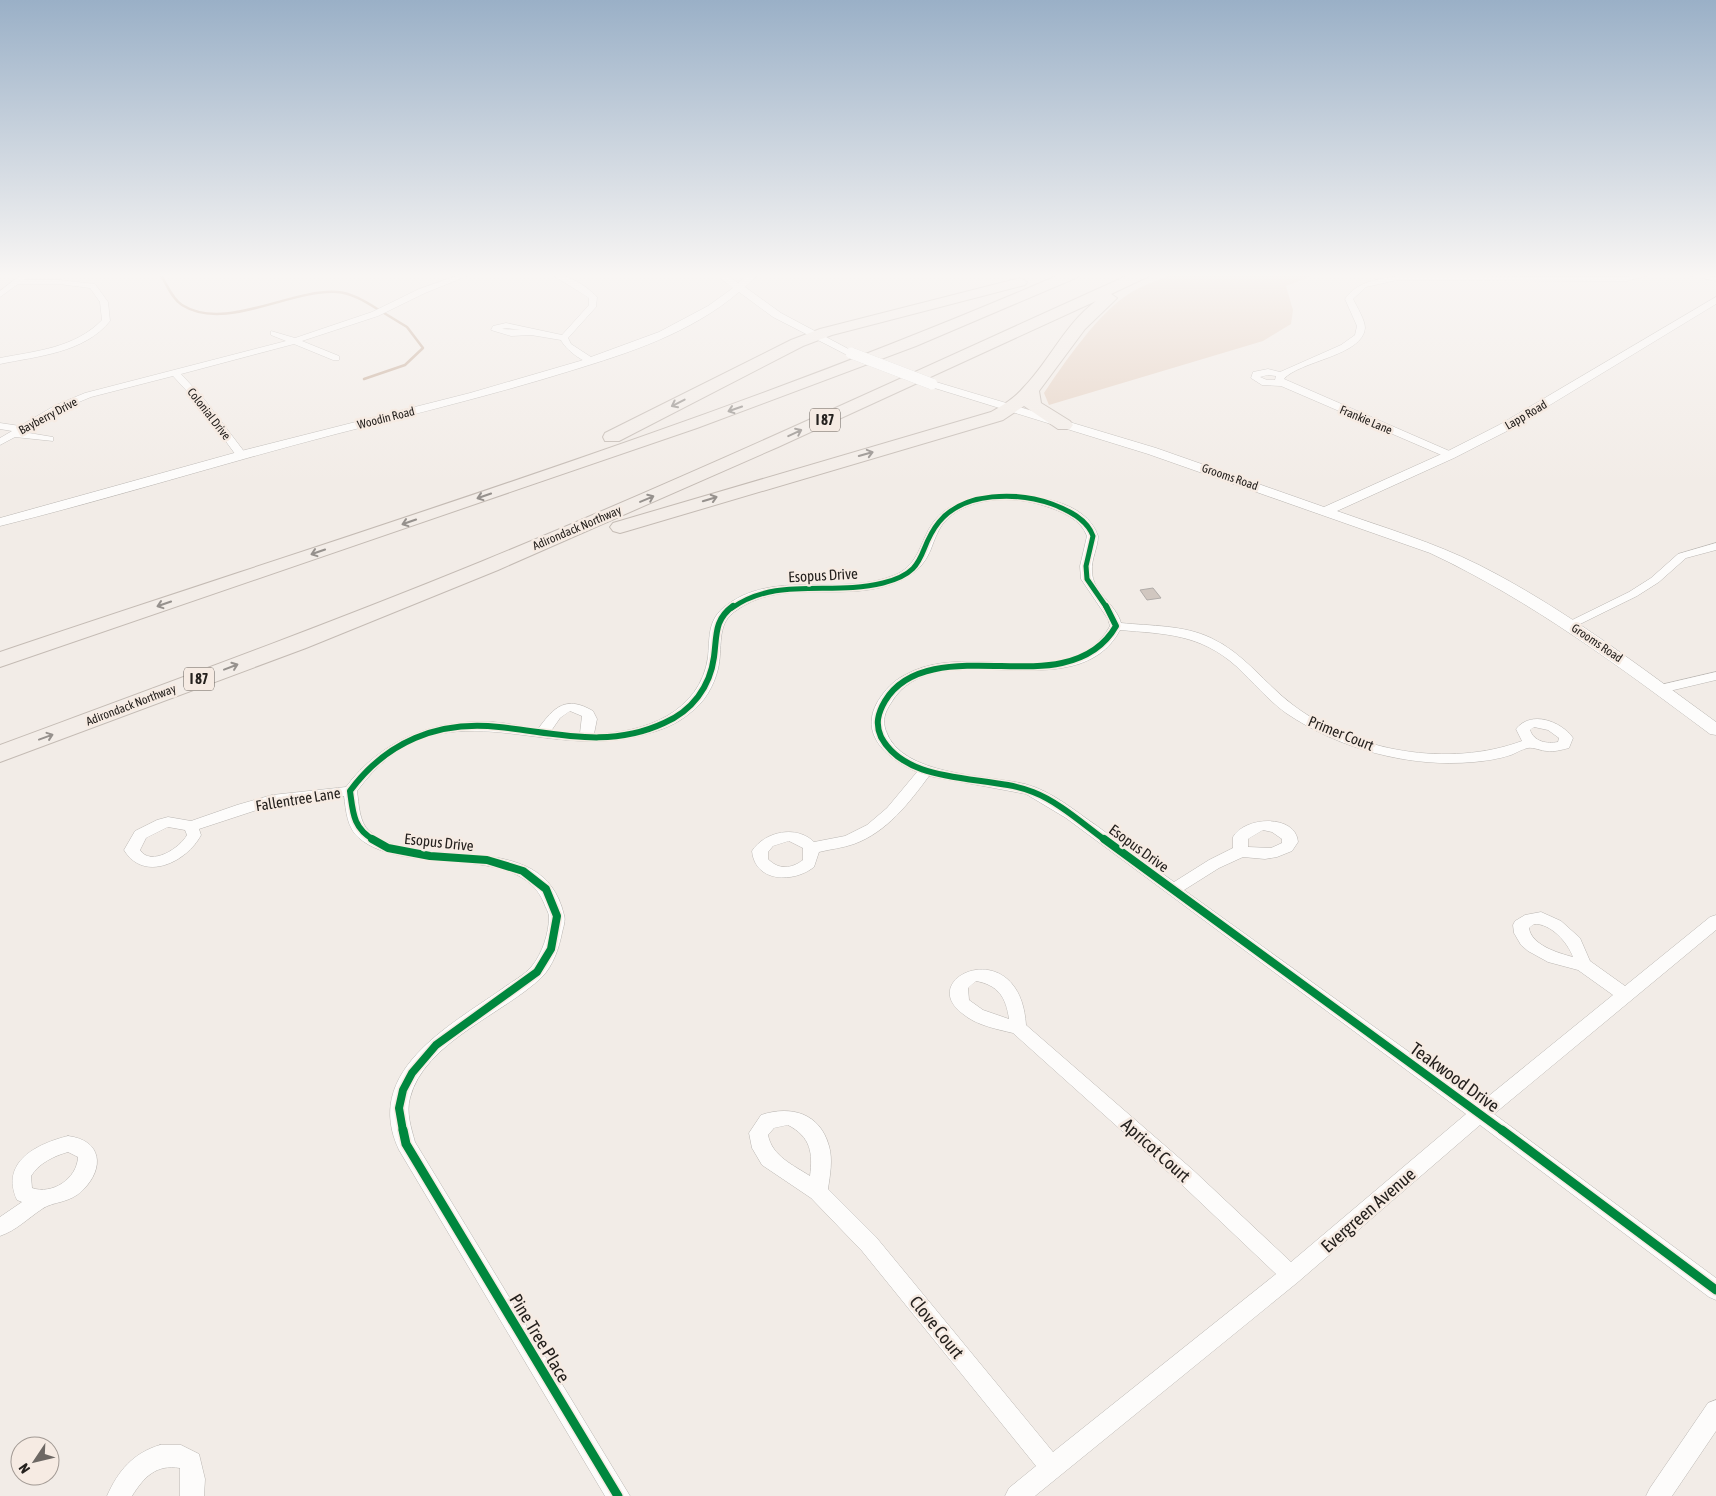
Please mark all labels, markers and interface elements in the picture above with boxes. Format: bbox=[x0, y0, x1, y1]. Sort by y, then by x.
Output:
street label: Colonial Drive bbox=[184, 385, 234, 443]
street label: Bayberry Drive bbox=[16, 395, 80, 437]
street label: Lapp Road bbox=[1503, 397, 1549, 433]
one-way arrow bbox=[671, 399, 686, 408]
street label: Frankie Lane bbox=[1338, 403, 1394, 437]
street label: Woodin Road bbox=[356, 404, 416, 432]
one-way arrow bbox=[728, 405, 743, 414]
road number: I 87 bbox=[810, 408, 840, 432]
one-way arrow bbox=[788, 428, 803, 438]
one-way arrow bbox=[858, 449, 874, 459]
street label: Grooms Road bbox=[1200, 461, 1260, 493]
one-way arrow bbox=[477, 492, 493, 501]
one-way arrow bbox=[639, 494, 654, 503]
one-way arrow bbox=[702, 494, 718, 504]
street label: Adirondack Northway bbox=[531, 503, 623, 553]
one-way arrow bbox=[402, 518, 418, 527]
one-way arrow bbox=[311, 548, 327, 558]
street label: Esopus Drive bbox=[788, 565, 858, 585]
one-way arrow bbox=[157, 600, 173, 610]
street label: Grooms Road bbox=[1569, 621, 1625, 665]
one-way arrow bbox=[223, 662, 238, 671]
road number: I 87 bbox=[184, 668, 214, 691]
street label: Adirondack Northway bbox=[84, 681, 178, 729]
street label: Primer Court bbox=[1306, 712, 1376, 754]
one-way arrow bbox=[37, 732, 53, 741]
street label: Fallentree Lane bbox=[254, 784, 342, 814]
street label: Esopus Drive bbox=[1106, 821, 1172, 875]
street label: Esopus Drive bbox=[404, 830, 475, 854]
street label: Teakwood Drive bbox=[1406, 1038, 1504, 1116]
street label: Apricot Court bbox=[1117, 1114, 1195, 1186]
street label: Evergreen Avenue bbox=[1317, 1163, 1419, 1257]
street label: Pine Tree Place bbox=[505, 1290, 575, 1386]
street label: Clove Court bbox=[905, 1291, 969, 1363]
north arrow bbox=[10, 1436, 60, 1486]
text: N bbox=[15, 1460, 33, 1476]

